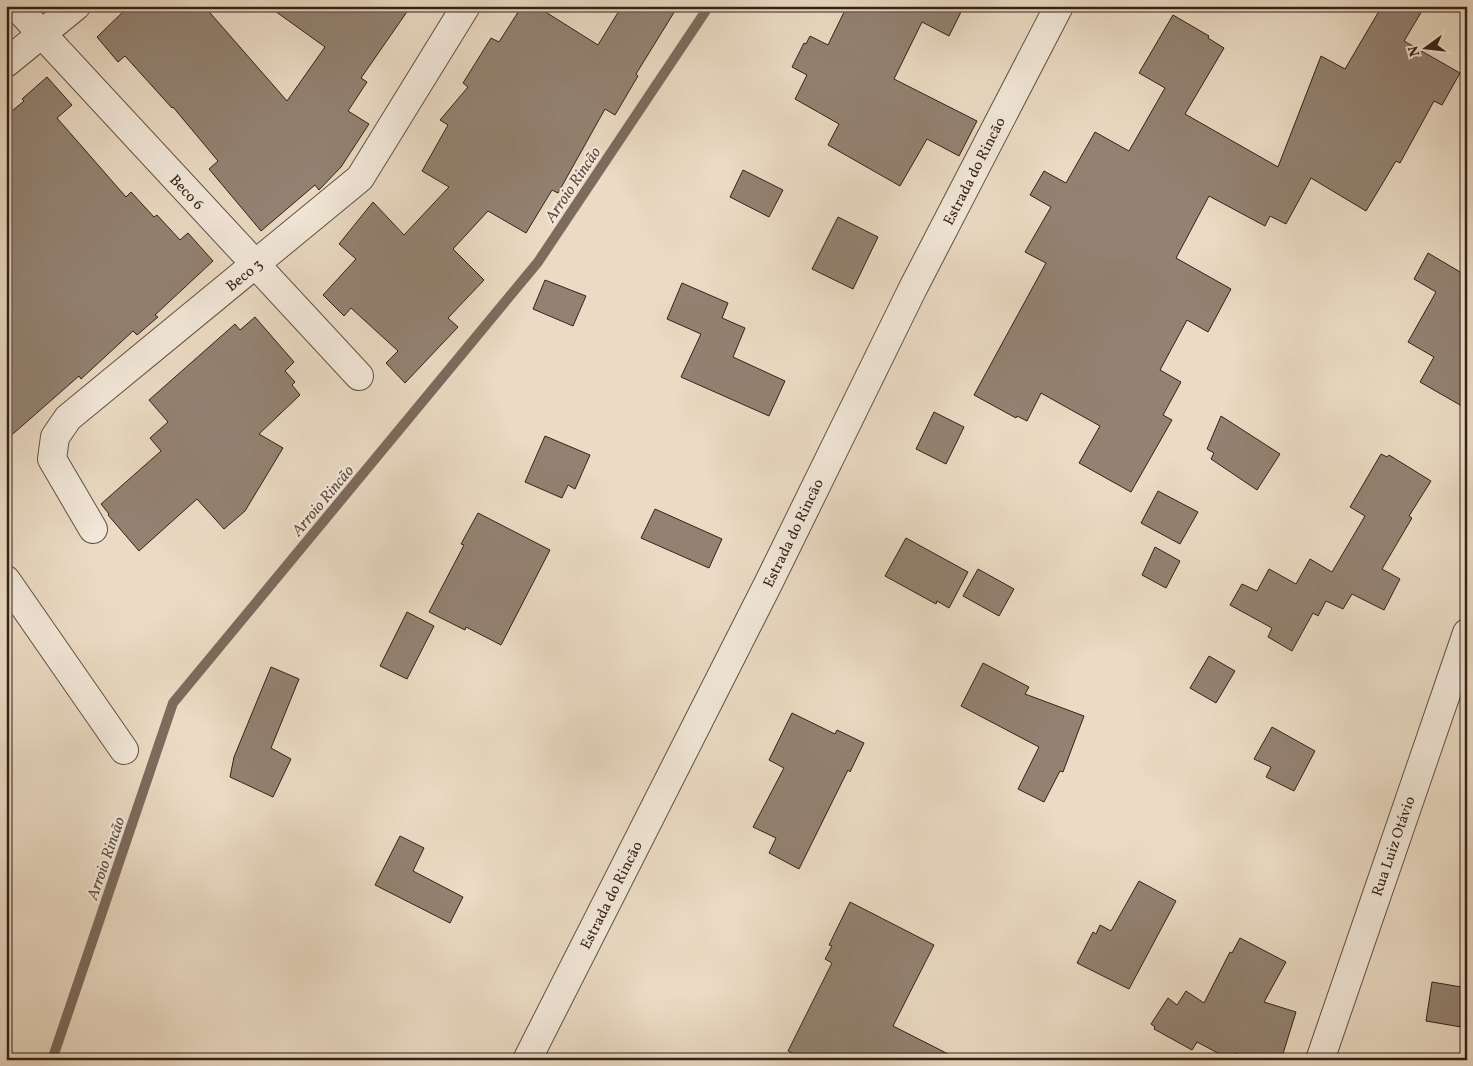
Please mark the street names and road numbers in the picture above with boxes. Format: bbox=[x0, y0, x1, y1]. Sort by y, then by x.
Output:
street label: Estrada do Rincão bbox=[939, 114, 1012, 229]
street label: Beco 6 bbox=[164, 171, 208, 215]
street label: Beco 3 bbox=[222, 255, 268, 297]
street label: Estrada do Rincão bbox=[759, 476, 830, 592]
street label: Rua Luiz Otávio bbox=[1367, 794, 1421, 899]
street label: Estrada do Rincão bbox=[576, 838, 649, 953]

